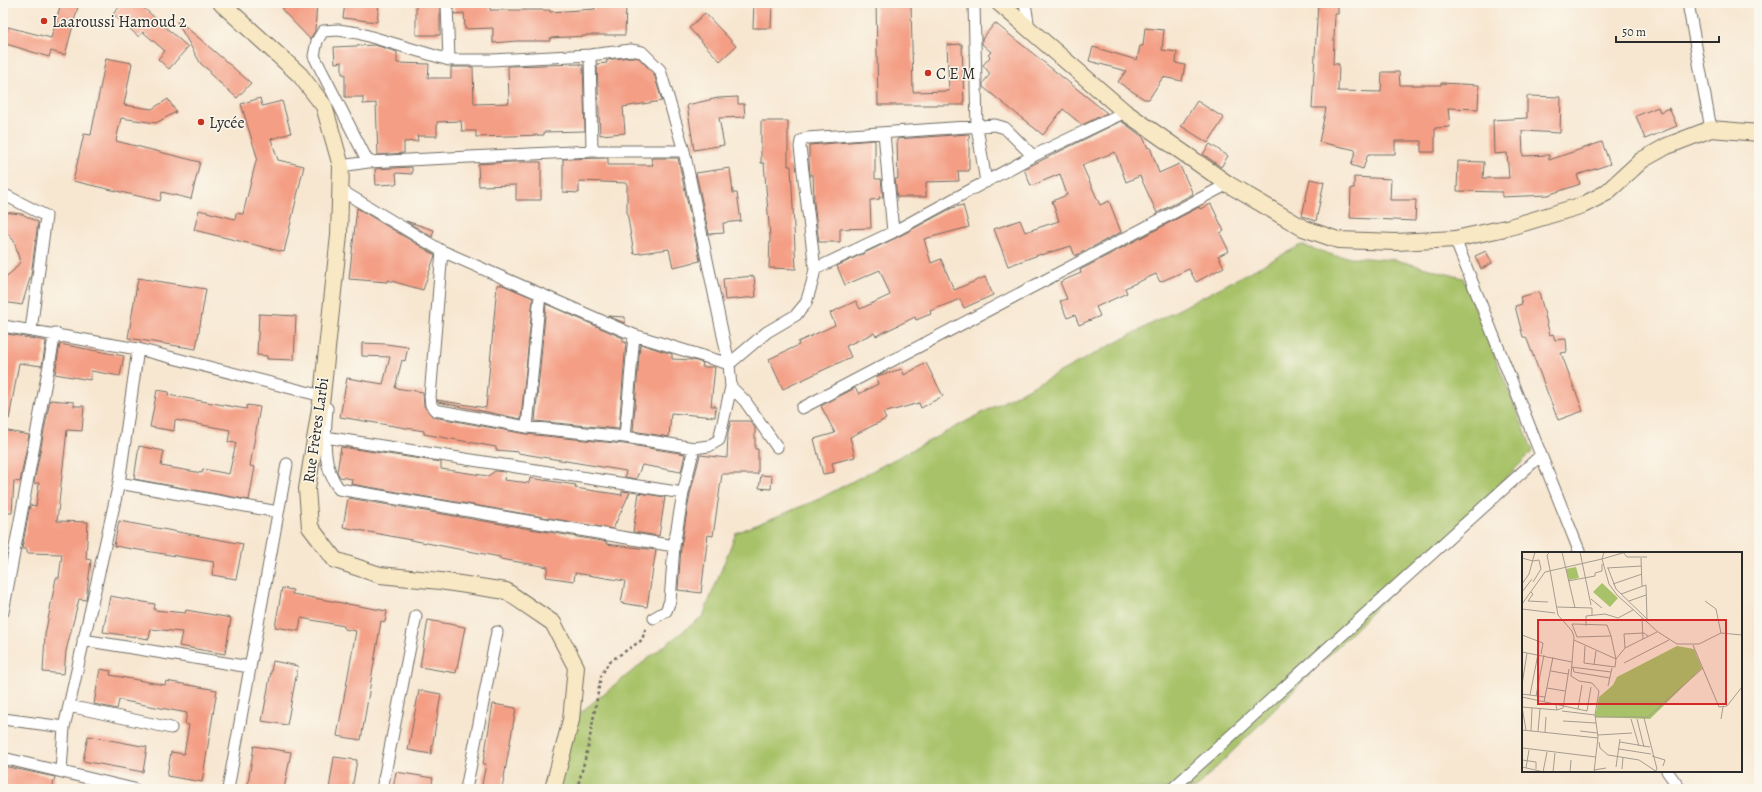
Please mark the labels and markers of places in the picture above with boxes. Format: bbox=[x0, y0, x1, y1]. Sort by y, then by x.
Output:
place label: Laaroussi Hamoud 2 bbox=[52, 11, 187, 33]
marker: Laaroussi Hamoud 2 bbox=[39, 16, 49, 26]
place label: C E M bbox=[936, 63, 975, 85]
marker: C E M bbox=[923, 68, 933, 78]
place label: Lycée bbox=[209, 112, 245, 134]
marker: Lycée bbox=[196, 117, 206, 127]

